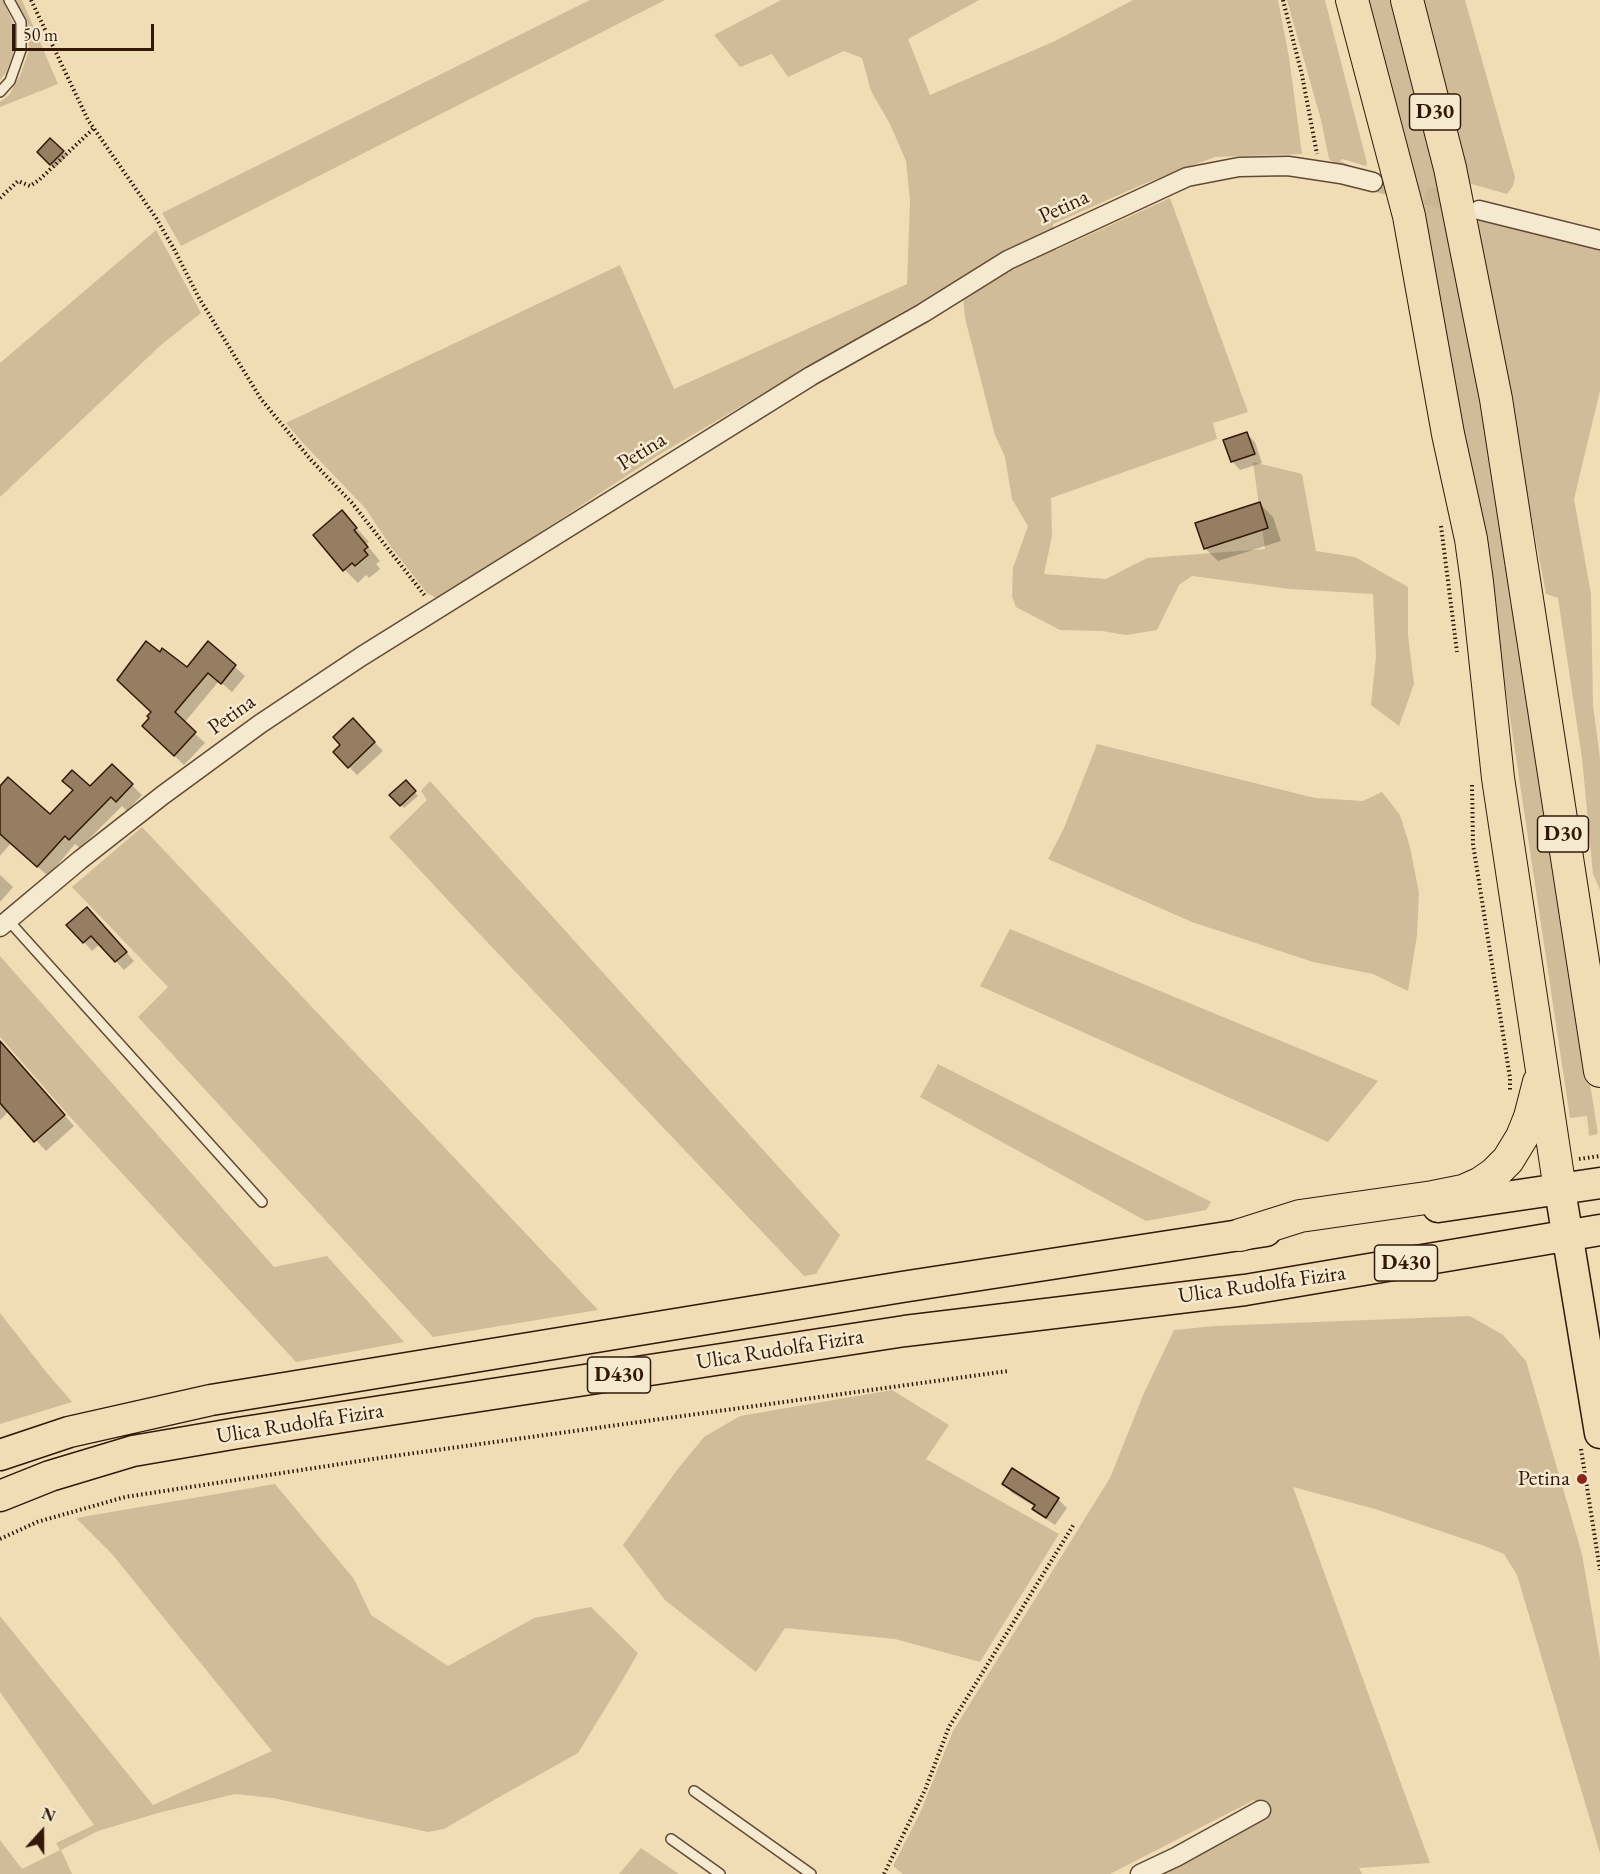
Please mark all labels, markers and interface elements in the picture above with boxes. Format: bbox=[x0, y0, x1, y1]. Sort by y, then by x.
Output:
scale bar bbox=[15, 12, 158, 50]
text: 50 m bbox=[23, 23, 58, 46]
road number: D30 bbox=[1410, 94, 1460, 130]
street label: Petina bbox=[1035, 184, 1093, 230]
street label: Petina bbox=[613, 427, 671, 477]
street label: Petina bbox=[203, 689, 261, 741]
road number: D30 bbox=[1538, 816, 1588, 852]
road number: D430 bbox=[1374, 1245, 1438, 1281]
street label: Ulica Rudolfa Fizira bbox=[1176, 1260, 1348, 1310]
street label: Ulica Rudolfa Fizira bbox=[694, 1324, 866, 1376]
road number: D430 bbox=[588, 1357, 650, 1393]
street label: Ulica Rudolfa Fizira bbox=[214, 1398, 386, 1450]
place label: Petina bbox=[1518, 1466, 1570, 1492]
marker: Petina bbox=[1575, 1472, 1589, 1486]
north arrow bbox=[12, 1802, 72, 1862]
text: N bbox=[39, 1803, 58, 1827]

